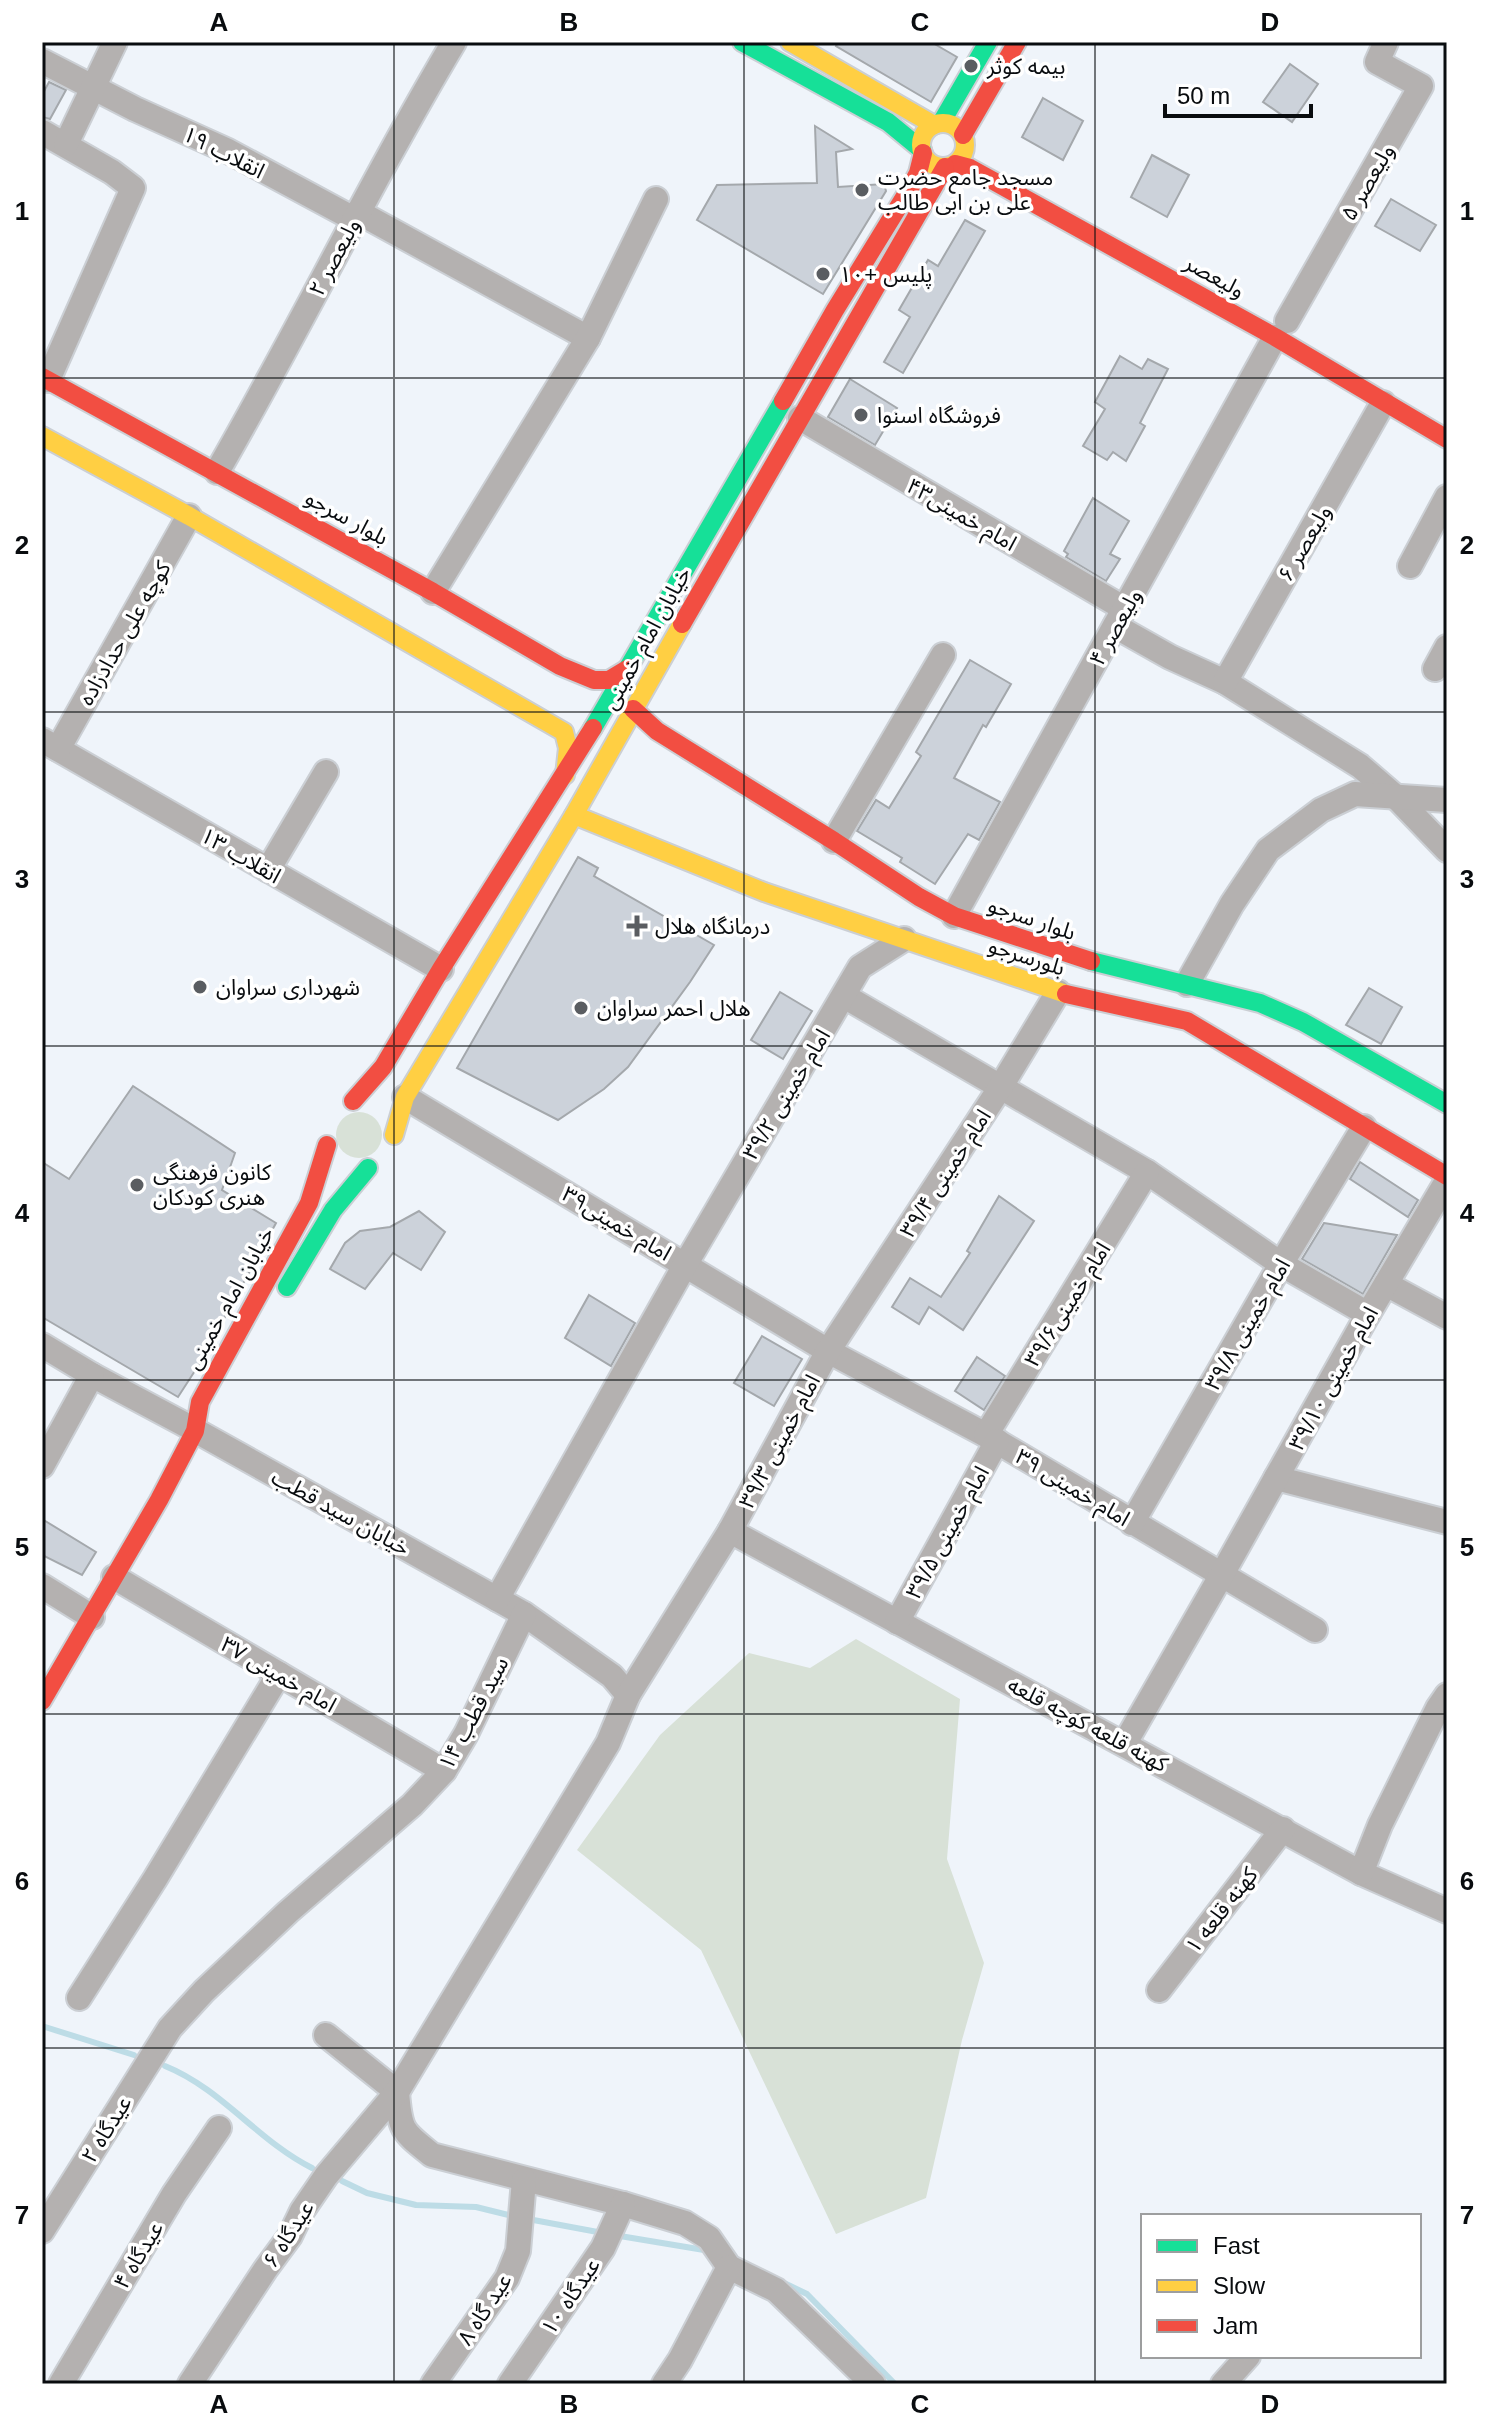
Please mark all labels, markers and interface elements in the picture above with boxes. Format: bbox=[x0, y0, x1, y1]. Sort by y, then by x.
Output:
text: A bbox=[210, 7, 229, 37]
text: B bbox=[560, 7, 578, 37]
text: C bbox=[911, 7, 930, 37]
text: D bbox=[1261, 7, 1279, 37]
place label: بیمه کوثر bbox=[986, 54, 1065, 79]
marker: بیمه کوثر bbox=[962, 57, 980, 75]
scale bar bbox=[1165, 68, 1311, 118]
text: 50 m bbox=[1177, 82, 1230, 109]
street label: انقلاب ۱۹ bbox=[179, 121, 269, 184]
street label: ولیعصر ۵ bbox=[1336, 140, 1399, 225]
place label: مسجد جامع حضرت علی بن ابی طالب bbox=[878, 165, 1053, 215]
marker: مسجد جامع حضرت علی بن ابی طالب bbox=[853, 181, 871, 199]
text: 1 bbox=[15, 196, 29, 226]
text: 1 bbox=[1460, 196, 1474, 226]
street label: ولیعصر ۲ bbox=[304, 214, 365, 300]
street label: ولیعصر bbox=[1179, 249, 1249, 303]
place label: پلیس +۱۰ bbox=[839, 262, 932, 289]
marker: پلیس +۱۰ bbox=[814, 265, 832, 283]
place label: فروشگاه اسنوا bbox=[877, 403, 1001, 428]
marker: فروشگاه اسنوا bbox=[852, 406, 870, 424]
street label: امام خمینی۴۳ bbox=[900, 473, 1021, 559]
street label: بلوار سرجو bbox=[301, 485, 393, 551]
street label: ولیعصر ۶ bbox=[1273, 501, 1336, 586]
text: 2 bbox=[15, 530, 29, 560]
text: 2 bbox=[1460, 530, 1474, 560]
street label: کوچه علی حدادزاده bbox=[73, 556, 178, 711]
street label: خیابان امام خمینی bbox=[597, 563, 699, 716]
street label: ولیعصر ۴ bbox=[1084, 585, 1147, 670]
street label: انقلاب ۱۳ bbox=[196, 823, 285, 888]
text: 3 bbox=[15, 864, 29, 894]
text: 3 bbox=[1460, 864, 1474, 894]
street label: بلوار سرجو bbox=[985, 892, 1079, 946]
place label: درمانگاه هلال bbox=[655, 914, 770, 940]
marker: درمانگاه هلال bbox=[626, 915, 648, 937]
street label: بلورسرجو bbox=[985, 932, 1068, 981]
place label: شهرداری سراوان bbox=[216, 975, 360, 1001]
marker: شهرداری سراوان bbox=[191, 978, 209, 996]
place label: هلال احمر سراوان bbox=[597, 996, 751, 1021]
marker: هلال احمر سراوان bbox=[572, 999, 590, 1017]
street label: امام خمینی ۳۹/۲ bbox=[738, 1025, 839, 1166]
street label: امام خمینی ۳۹/۴ bbox=[895, 1105, 999, 1244]
place label: کانون فرهنگی هنری کودکان bbox=[153, 1160, 272, 1210]
marker: کانون فرهنگی هنری کودکان bbox=[128, 1176, 146, 1194]
street label: امام خمینی۳۹ bbox=[556, 1181, 676, 1269]
text: 4 bbox=[15, 1198, 30, 1228]
text: 4 bbox=[1460, 1198, 1475, 1228]
street label: خیابان امام خمینی bbox=[180, 1223, 282, 1376]
street label: امام خمینی۳۹/۶ bbox=[1019, 1238, 1119, 1373]
street label: امام خمینی ۳۹/۸ bbox=[1200, 1254, 1299, 1396]
street label: امام خمینی ۳۹/۱۰ bbox=[1284, 1302, 1387, 1456]
street label: امام خمینی ۳۹/۳ bbox=[734, 1370, 829, 1514]
street label: امام خمینی ۳۹ bbox=[1009, 1444, 1134, 1535]
street label: امام خمینی ۳۹/۵ bbox=[901, 1462, 998, 1605]
street label: خیابان سید قطب bbox=[267, 1464, 414, 1561]
text: 5 bbox=[15, 1532, 29, 1562]
text: 5 bbox=[1460, 1532, 1474, 1562]
street label: امام خمینی ۳۷ bbox=[215, 1631, 341, 1721]
street label: سید قطب ۱۴ bbox=[433, 1653, 514, 1774]
street label: کهنه قلعه کوچه قلعه bbox=[1003, 1672, 1173, 1779]
street label: کهنه قلعه ۱ bbox=[1180, 1862, 1263, 1958]
text: 6 bbox=[15, 1866, 29, 1896]
text: 6 bbox=[1460, 1866, 1474, 1896]
street label: عیدگاه ۲ bbox=[76, 2091, 137, 2167]
street label: عیدگاه ۶ bbox=[258, 2196, 319, 2272]
text: 7 bbox=[15, 2200, 29, 2230]
text: 7 bbox=[1460, 2200, 1474, 2230]
legend bbox=[1141, 2214, 1421, 2358]
street label: عیدگاه ۴ bbox=[109, 2217, 168, 2293]
text: Fast bbox=[1213, 2232, 1260, 2259]
street label: عیدگاه ۱۰ bbox=[536, 2253, 605, 2339]
street label: عید گاه ۸ bbox=[452, 2269, 517, 2350]
text: Slow bbox=[1213, 2272, 1266, 2299]
text: Jam bbox=[1213, 2312, 1258, 2339]
text: A bbox=[210, 2389, 229, 2419]
text: B bbox=[560, 2389, 578, 2419]
text: C bbox=[911, 2389, 930, 2419]
text: D bbox=[1261, 2389, 1279, 2419]

